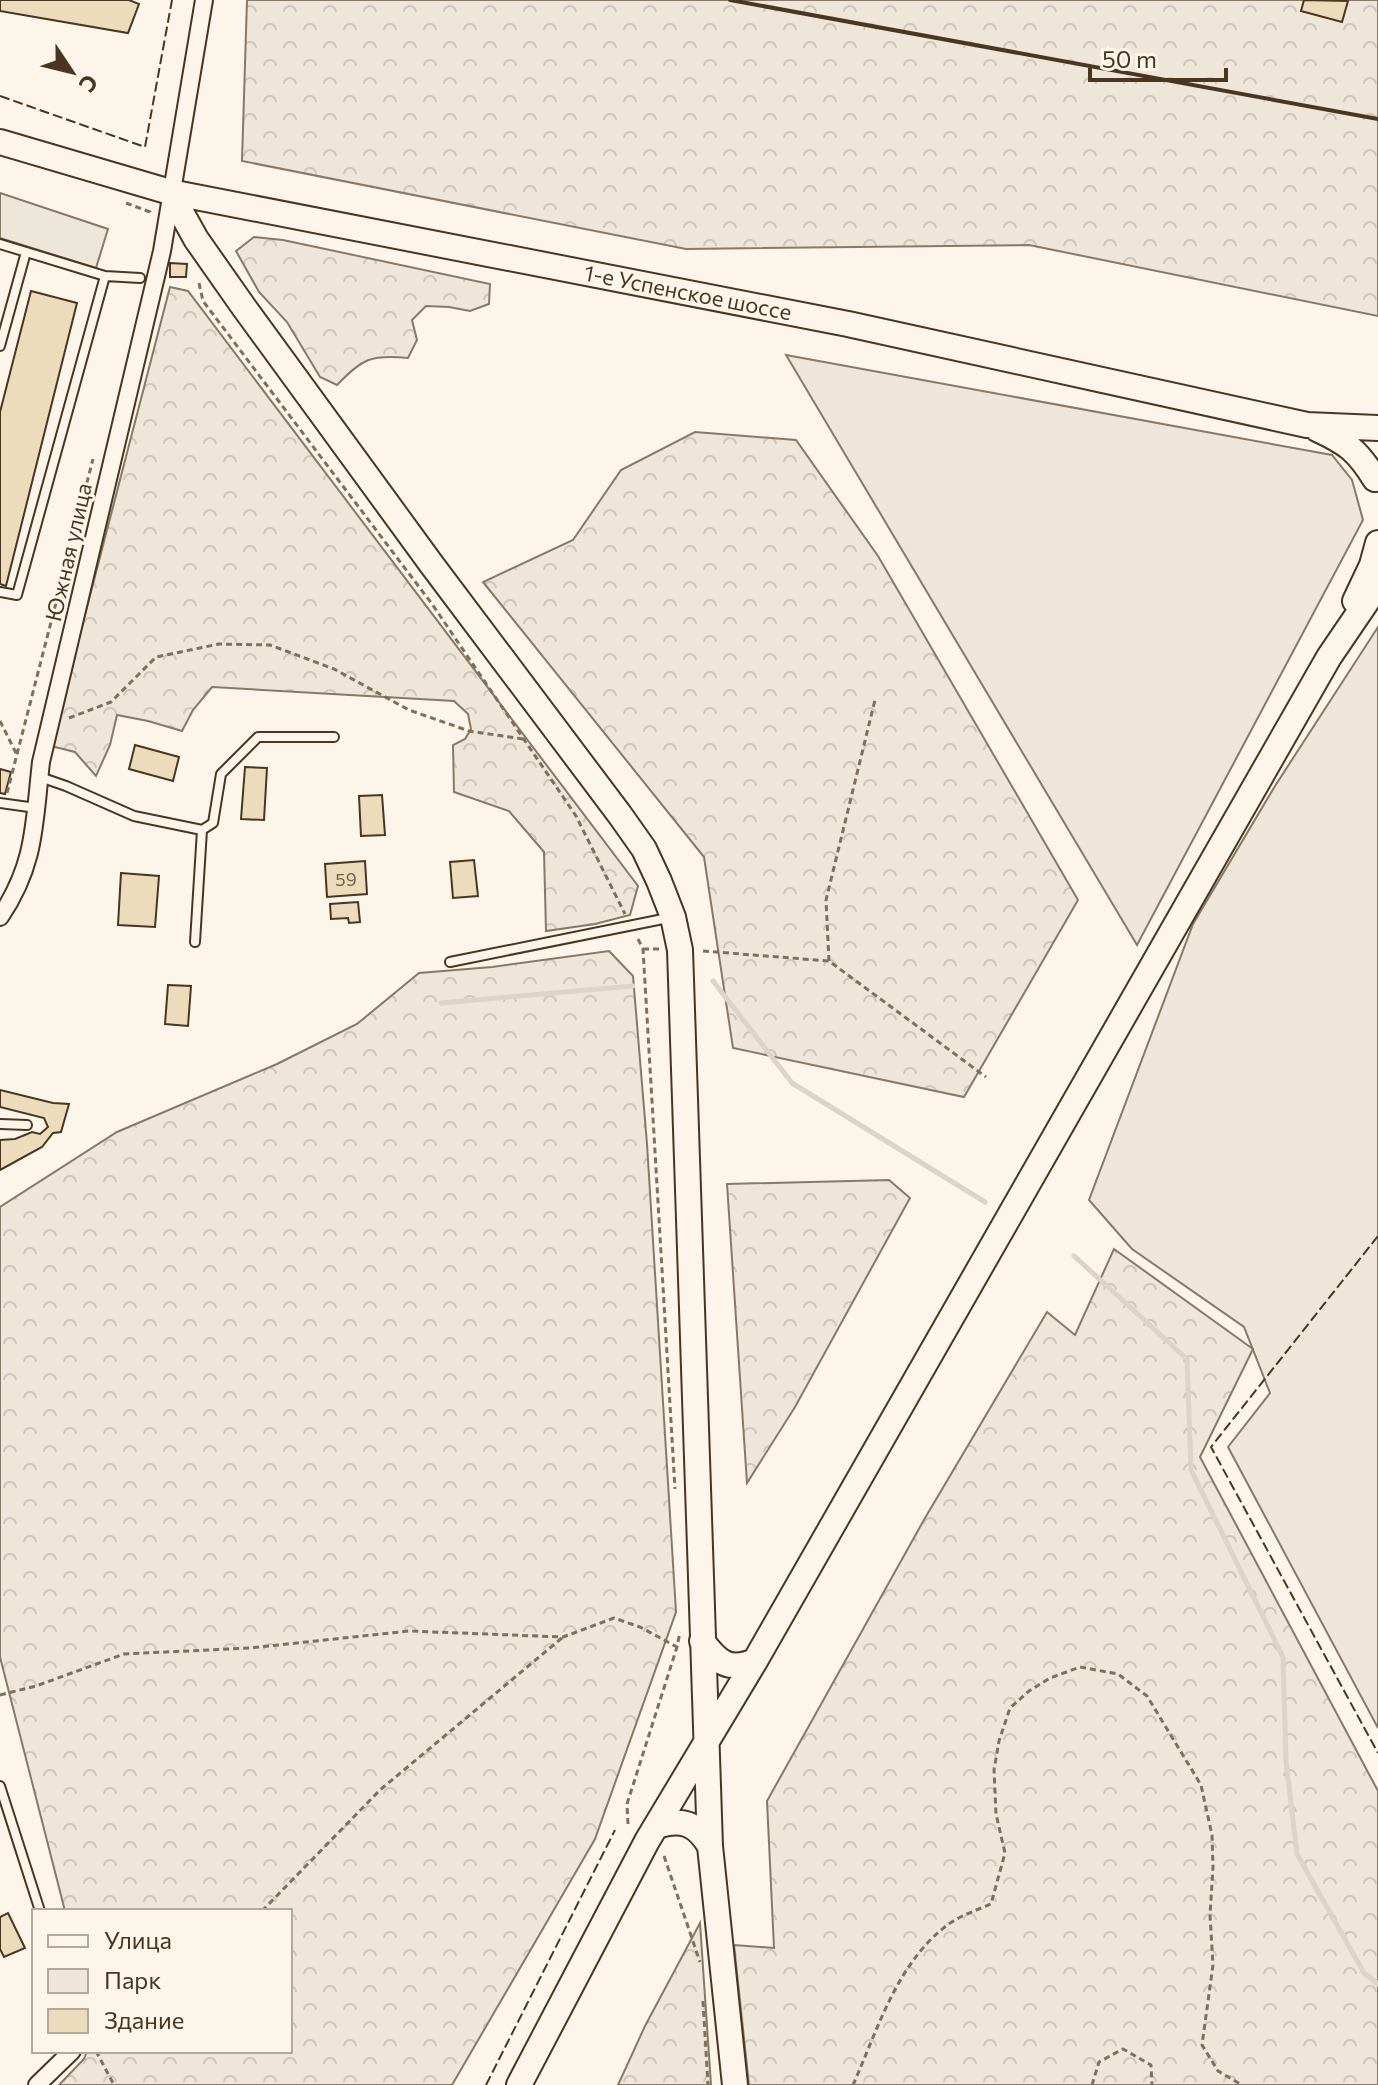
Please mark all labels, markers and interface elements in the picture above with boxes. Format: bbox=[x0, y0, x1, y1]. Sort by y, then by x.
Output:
north arrow bbox=[32, 32, 112, 112]
scale bar bbox=[1090, 32, 1226, 82]
text: 50 m bbox=[1102, 44, 1157, 73]
text: С bbox=[73, 70, 104, 98]
street label: 1-е Успенское шоссе bbox=[582, 259, 794, 325]
street label: Южная улица bbox=[39, 480, 97, 624]
house number: 59 bbox=[335, 868, 357, 890]
legend bbox=[32, 1909, 292, 2053]
text: Улица bbox=[104, 1925, 172, 1954]
text: Парк bbox=[104, 1965, 161, 1994]
text: Здание bbox=[104, 2005, 184, 2034]

